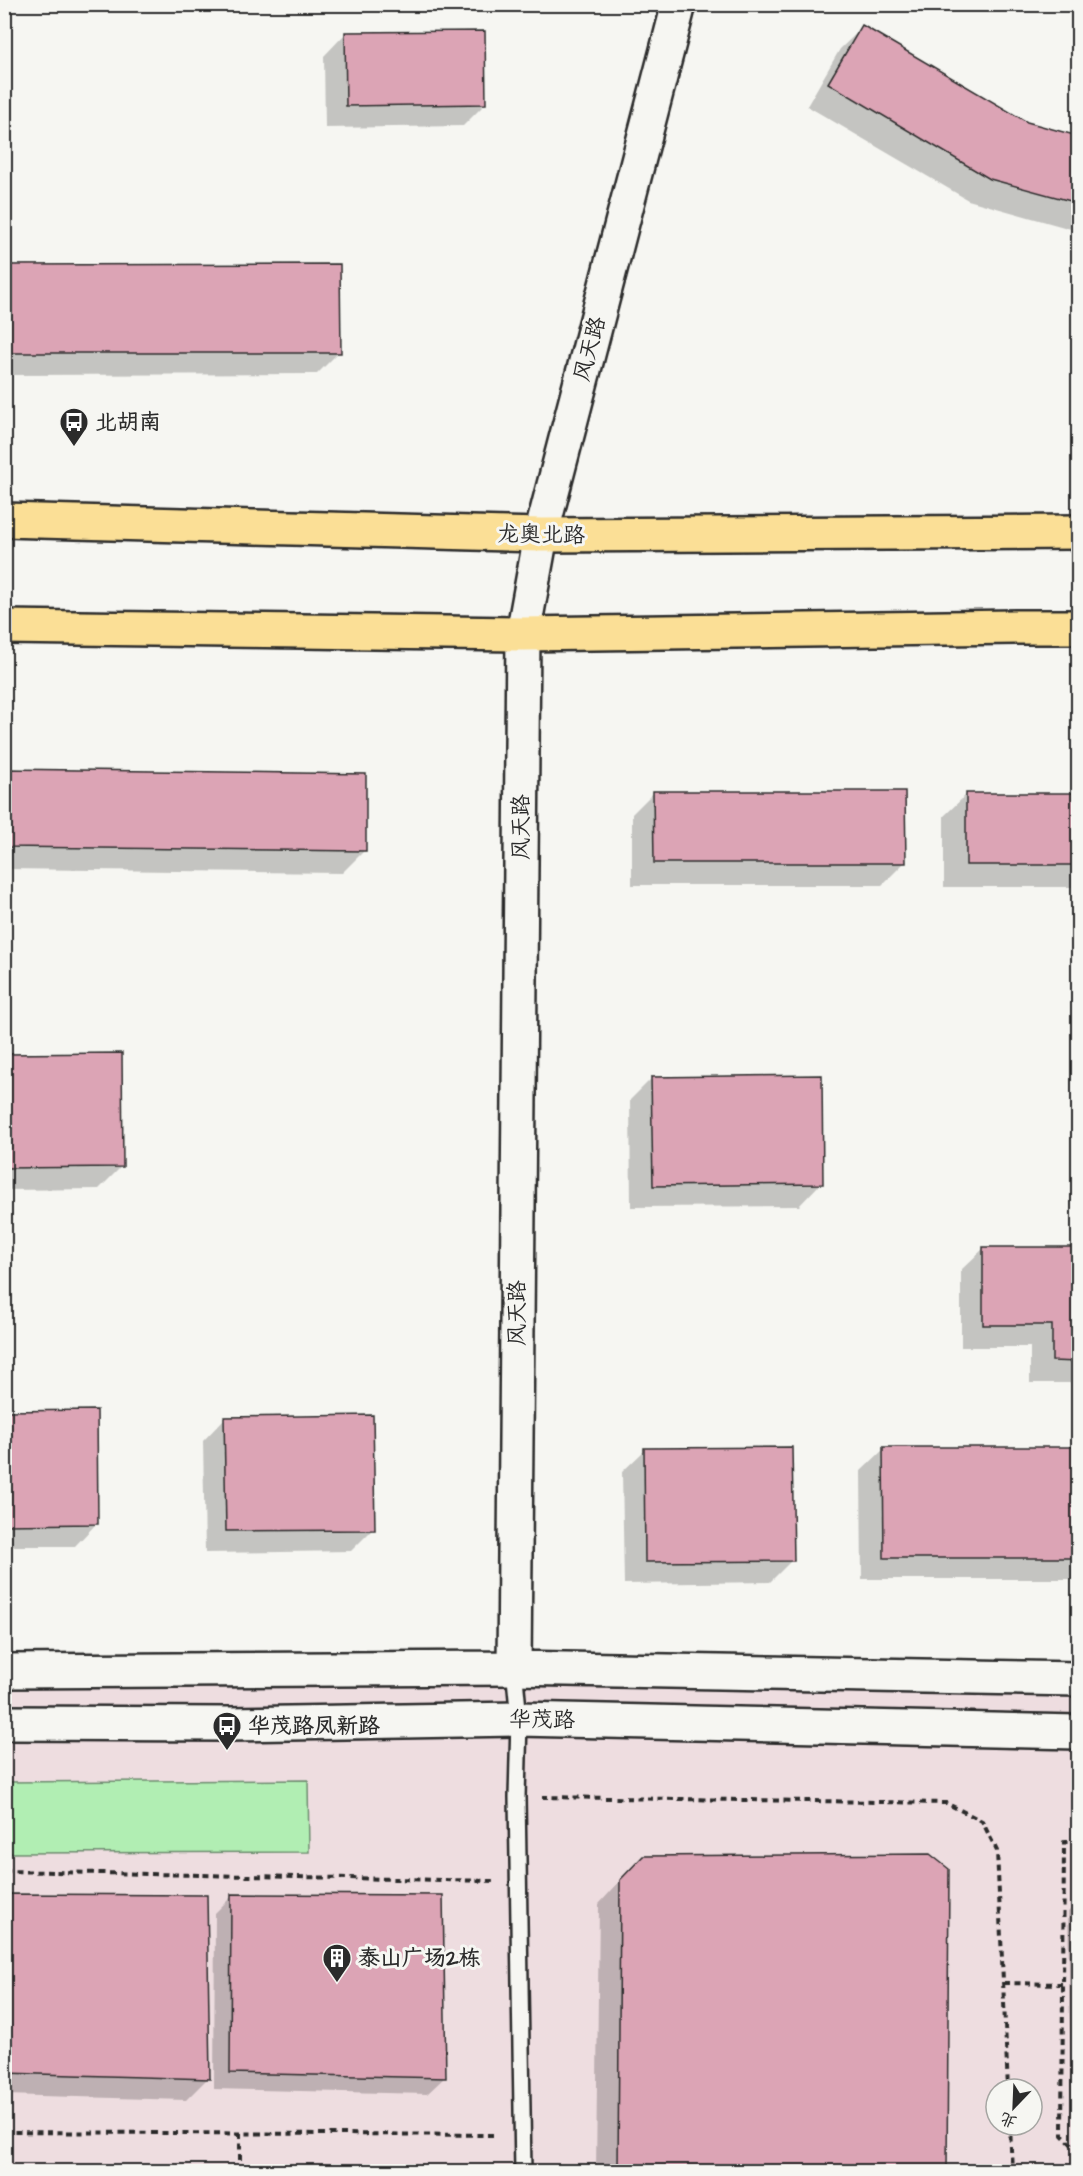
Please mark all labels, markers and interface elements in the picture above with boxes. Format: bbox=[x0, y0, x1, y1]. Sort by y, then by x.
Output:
street label: 风天路 bbox=[566, 313, 614, 385]
bus stop icon: 北胡南 bbox=[58, 406, 90, 448]
place label: 北胡南 bbox=[95, 407, 161, 438]
street label: 龙奥北路 bbox=[497, 519, 585, 551]
street label: 风天路 bbox=[506, 794, 537, 860]
street label: 风天路 bbox=[502, 1280, 533, 1346]
street label: 华茂路 bbox=[509, 1704, 575, 1736]
bus stop icon: 华茂路凤新路 bbox=[211, 1710, 243, 1752]
place label: 华茂路凤新路 bbox=[248, 1711, 380, 1742]
building icon: 泰山广场2栋 bbox=[321, 1942, 353, 1984]
place label: 泰山广场2栋 bbox=[358, 1943, 481, 1974]
north arrow bbox=[984, 2077, 1044, 2137]
text: 北 bbox=[997, 2107, 1020, 2133]

